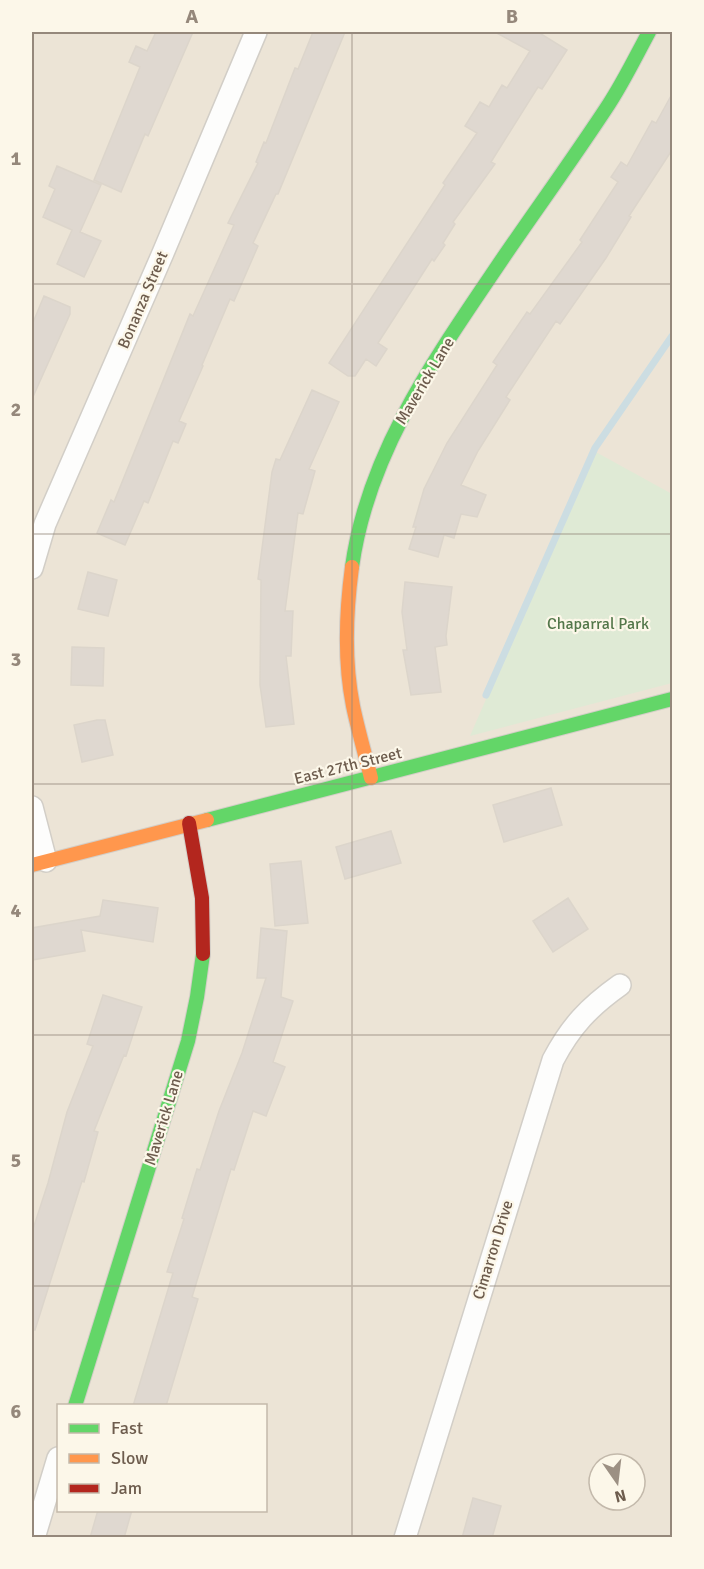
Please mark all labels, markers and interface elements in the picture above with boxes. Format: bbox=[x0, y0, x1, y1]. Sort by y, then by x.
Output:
text: A bbox=[186, 4, 199, 29]
text: B bbox=[506, 4, 518, 29]
text: 1 bbox=[11, 146, 22, 171]
street label: Bonanza Street bbox=[113, 248, 173, 352]
street label: Maverick Lane bbox=[391, 334, 459, 428]
text: 2 bbox=[11, 397, 21, 422]
park label: Chaparral Park bbox=[547, 614, 649, 634]
text: 3 bbox=[11, 647, 21, 672]
street label: East 27th Street bbox=[292, 743, 404, 789]
text: 4 bbox=[11, 898, 22, 923]
street label: Maverick Lane bbox=[140, 1068, 188, 1168]
text: 5 bbox=[11, 1148, 21, 1173]
street label: Cimarron Drive bbox=[468, 1198, 518, 1302]
text: 6 bbox=[11, 1399, 22, 1424]
legend bbox=[57, 1404, 267, 1512]
text: Fast bbox=[111, 1417, 143, 1439]
text: Slow bbox=[111, 1447, 148, 1469]
north arrow bbox=[587, 1452, 647, 1512]
text: Jam bbox=[111, 1477, 142, 1499]
text: N bbox=[613, 1485, 628, 1507]

